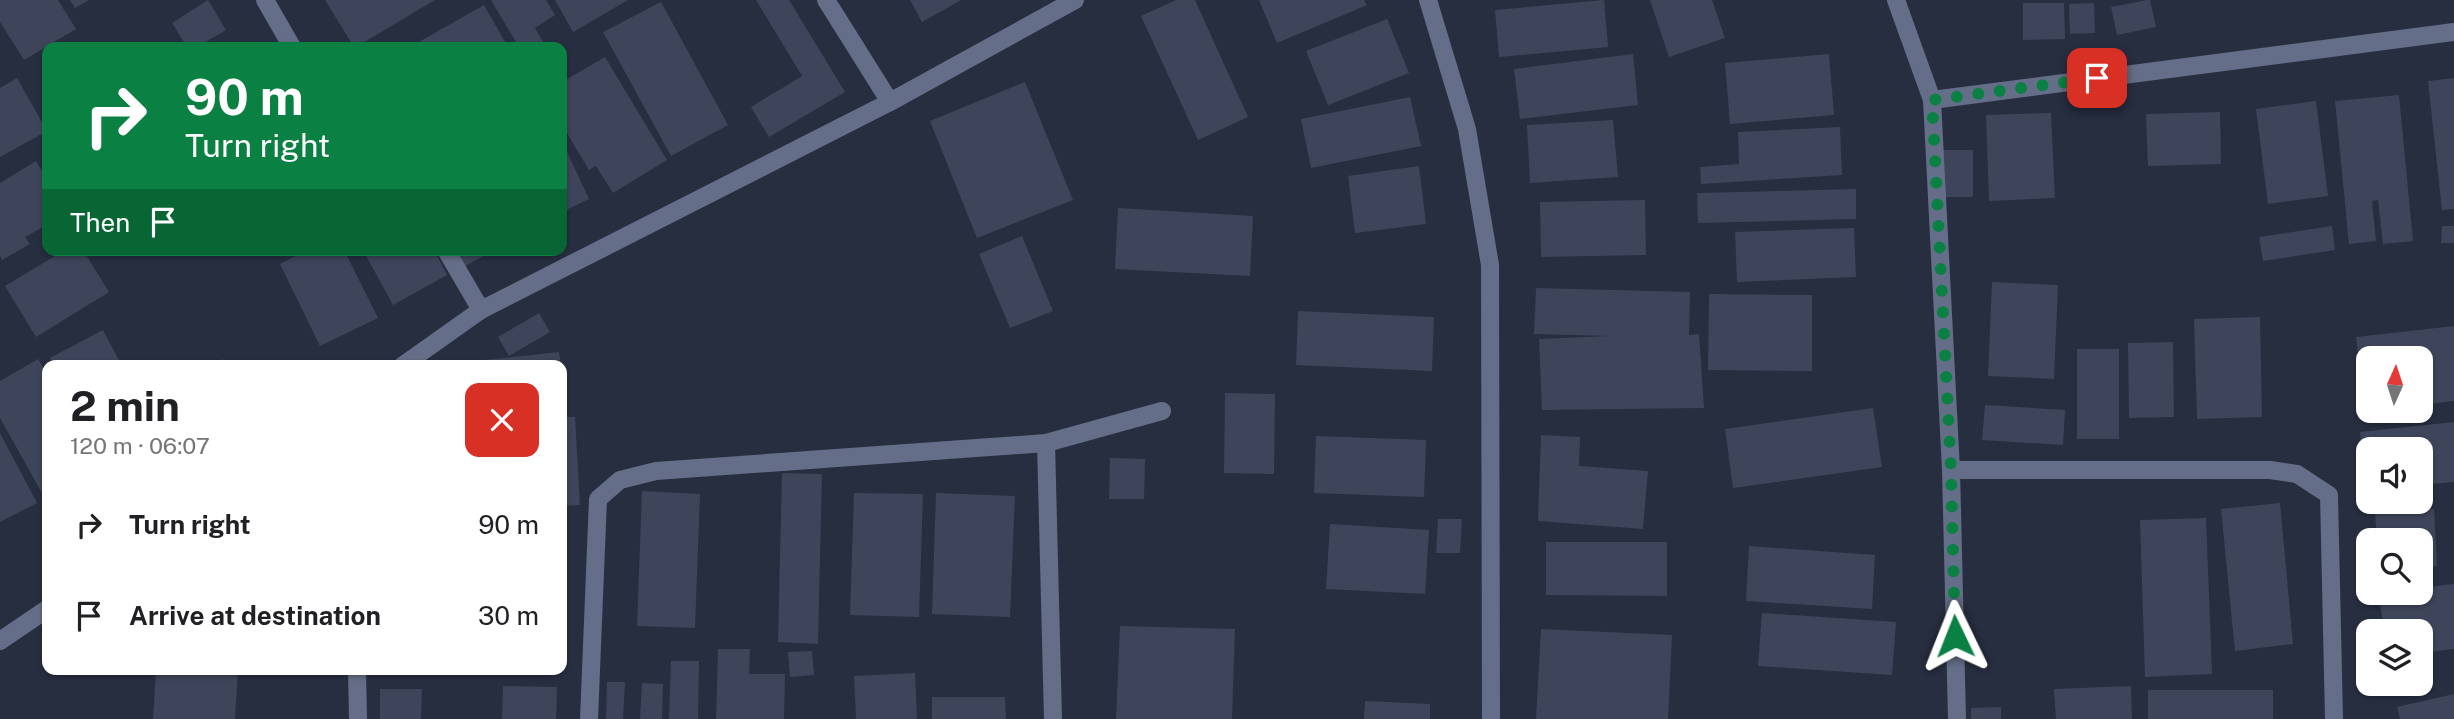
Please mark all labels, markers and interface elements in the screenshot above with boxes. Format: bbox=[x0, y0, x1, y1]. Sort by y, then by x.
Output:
pin bbox=[2067, 48, 2127, 108]
icon: arrive bbox=[2078, 59, 2116, 97]
text: 90 m bbox=[185, 68, 304, 126]
icon: right bbox=[70, 70, 161, 161]
text: Turn right bbox=[185, 127, 330, 164]
icon: arrive bbox=[144, 203, 182, 241]
text: Then bbox=[70, 207, 130, 238]
north arrow bbox=[2356, 346, 2432, 424]
map controls bbox=[2356, 346, 2433, 696]
text: 2 min bbox=[70, 381, 180, 430]
button: close bbox=[465, 383, 539, 457]
text: 120 m · 06:07 bbox=[70, 432, 210, 459]
button: sound bbox=[2356, 437, 2433, 514]
icon: right bbox=[70, 506, 108, 544]
text: Turn right bbox=[129, 509, 251, 540]
text: 90 m bbox=[478, 509, 539, 540]
button: search bbox=[2356, 528, 2433, 605]
icon: arrive bbox=[70, 597, 108, 635]
position arrow bbox=[1918, 599, 1992, 673]
text: Arrive at destination bbox=[129, 600, 381, 631]
text: 30 m bbox=[478, 600, 539, 631]
button: layers bbox=[2356, 619, 2433, 696]

